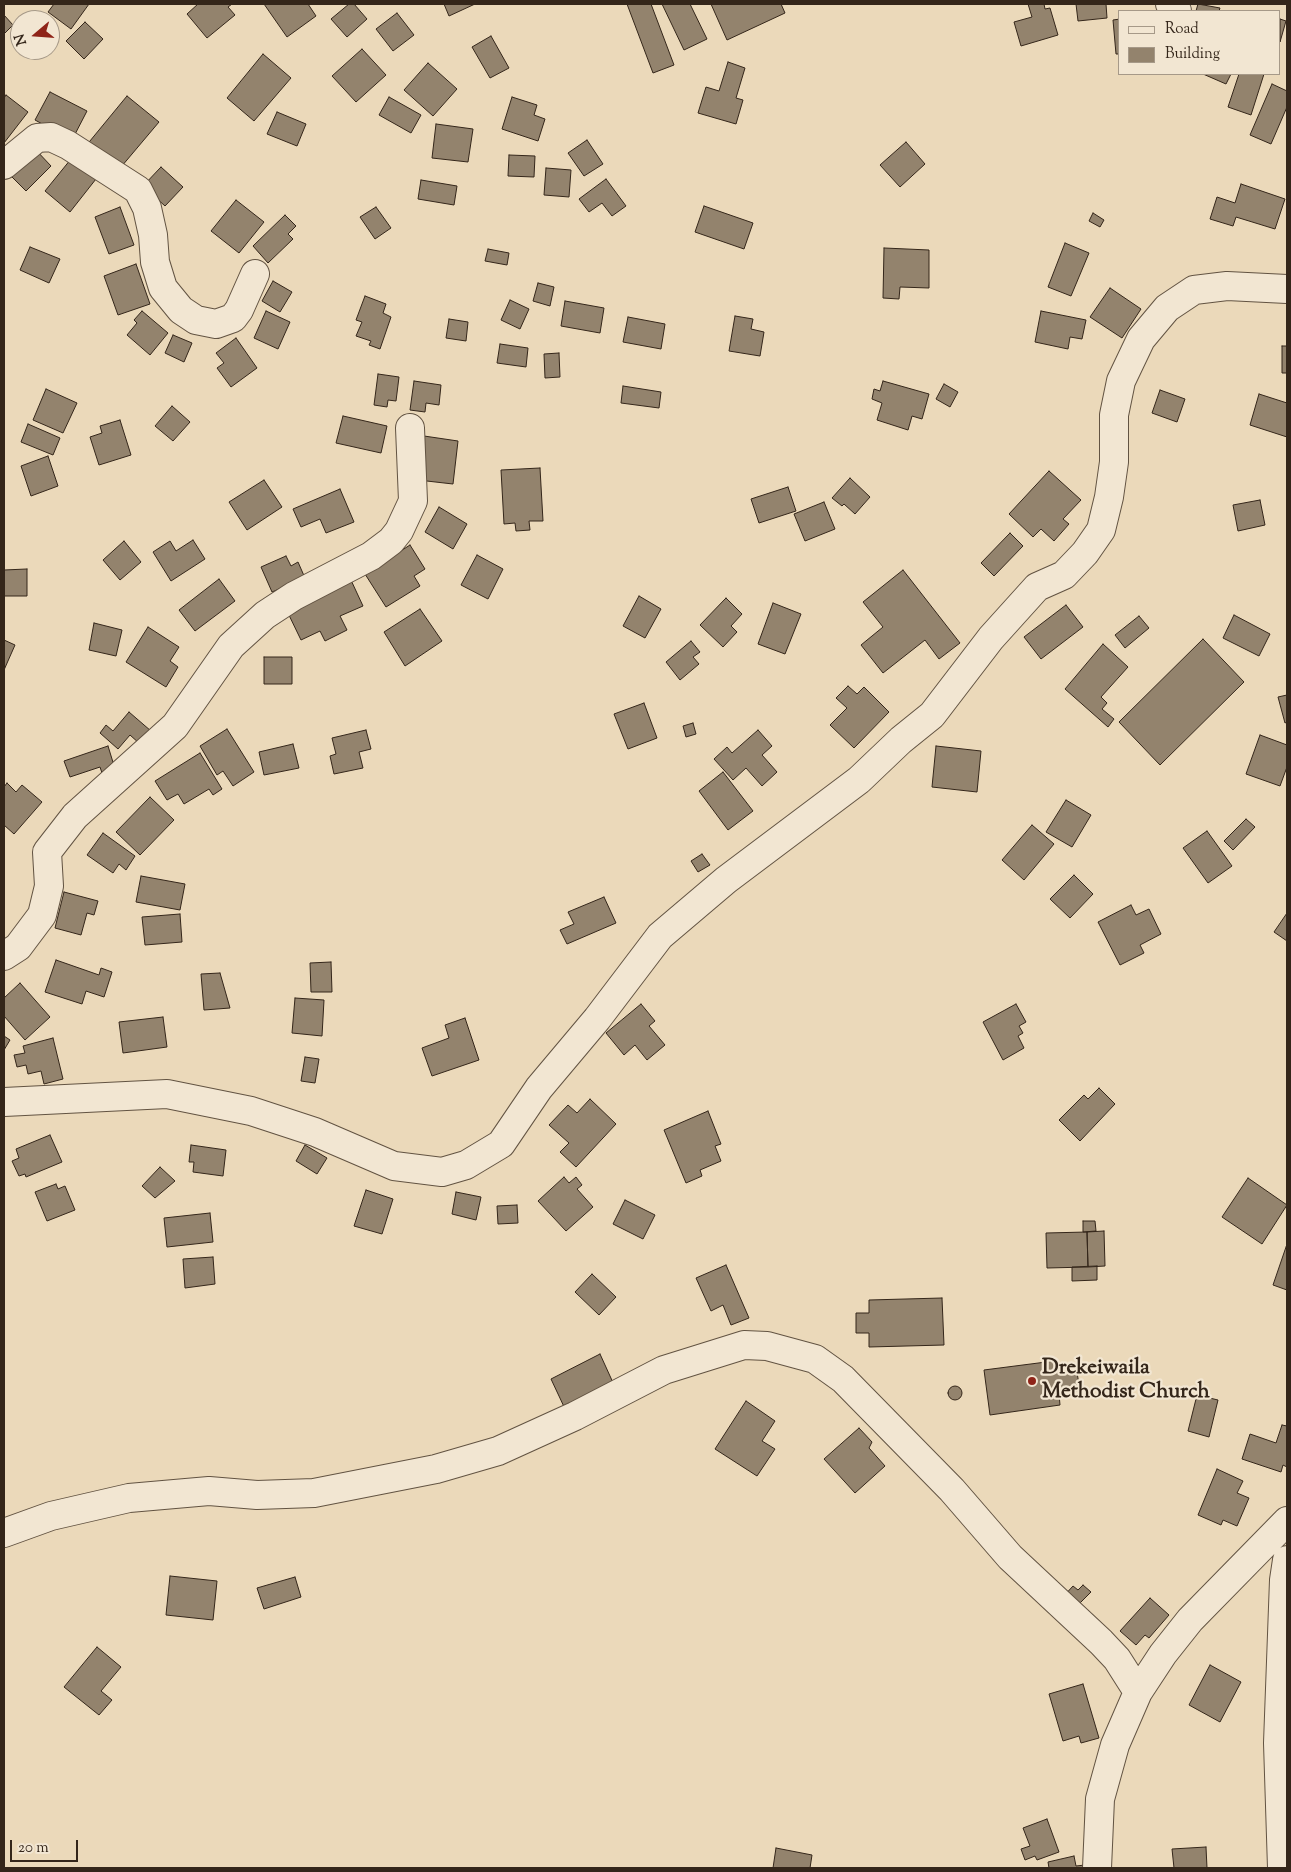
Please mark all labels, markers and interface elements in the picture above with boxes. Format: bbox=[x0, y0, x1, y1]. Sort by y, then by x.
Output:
north arrow bbox=[10, 10, 60, 60]
legend bbox=[1118, 10, 1281, 75]
text: Road bbox=[1165, 19, 1199, 40]
text: N bbox=[10, 31, 33, 48]
text: Building bbox=[1165, 44, 1220, 65]
place label: Drekeiwaila Methodist Church bbox=[1042, 1356, 1210, 1406]
marker: Drekeiwaila Methodist Church bbox=[1026, 1375, 1038, 1387]
scale bar bbox=[12, 1830, 80, 1862]
text: 20 m bbox=[18, 1838, 49, 1859]

